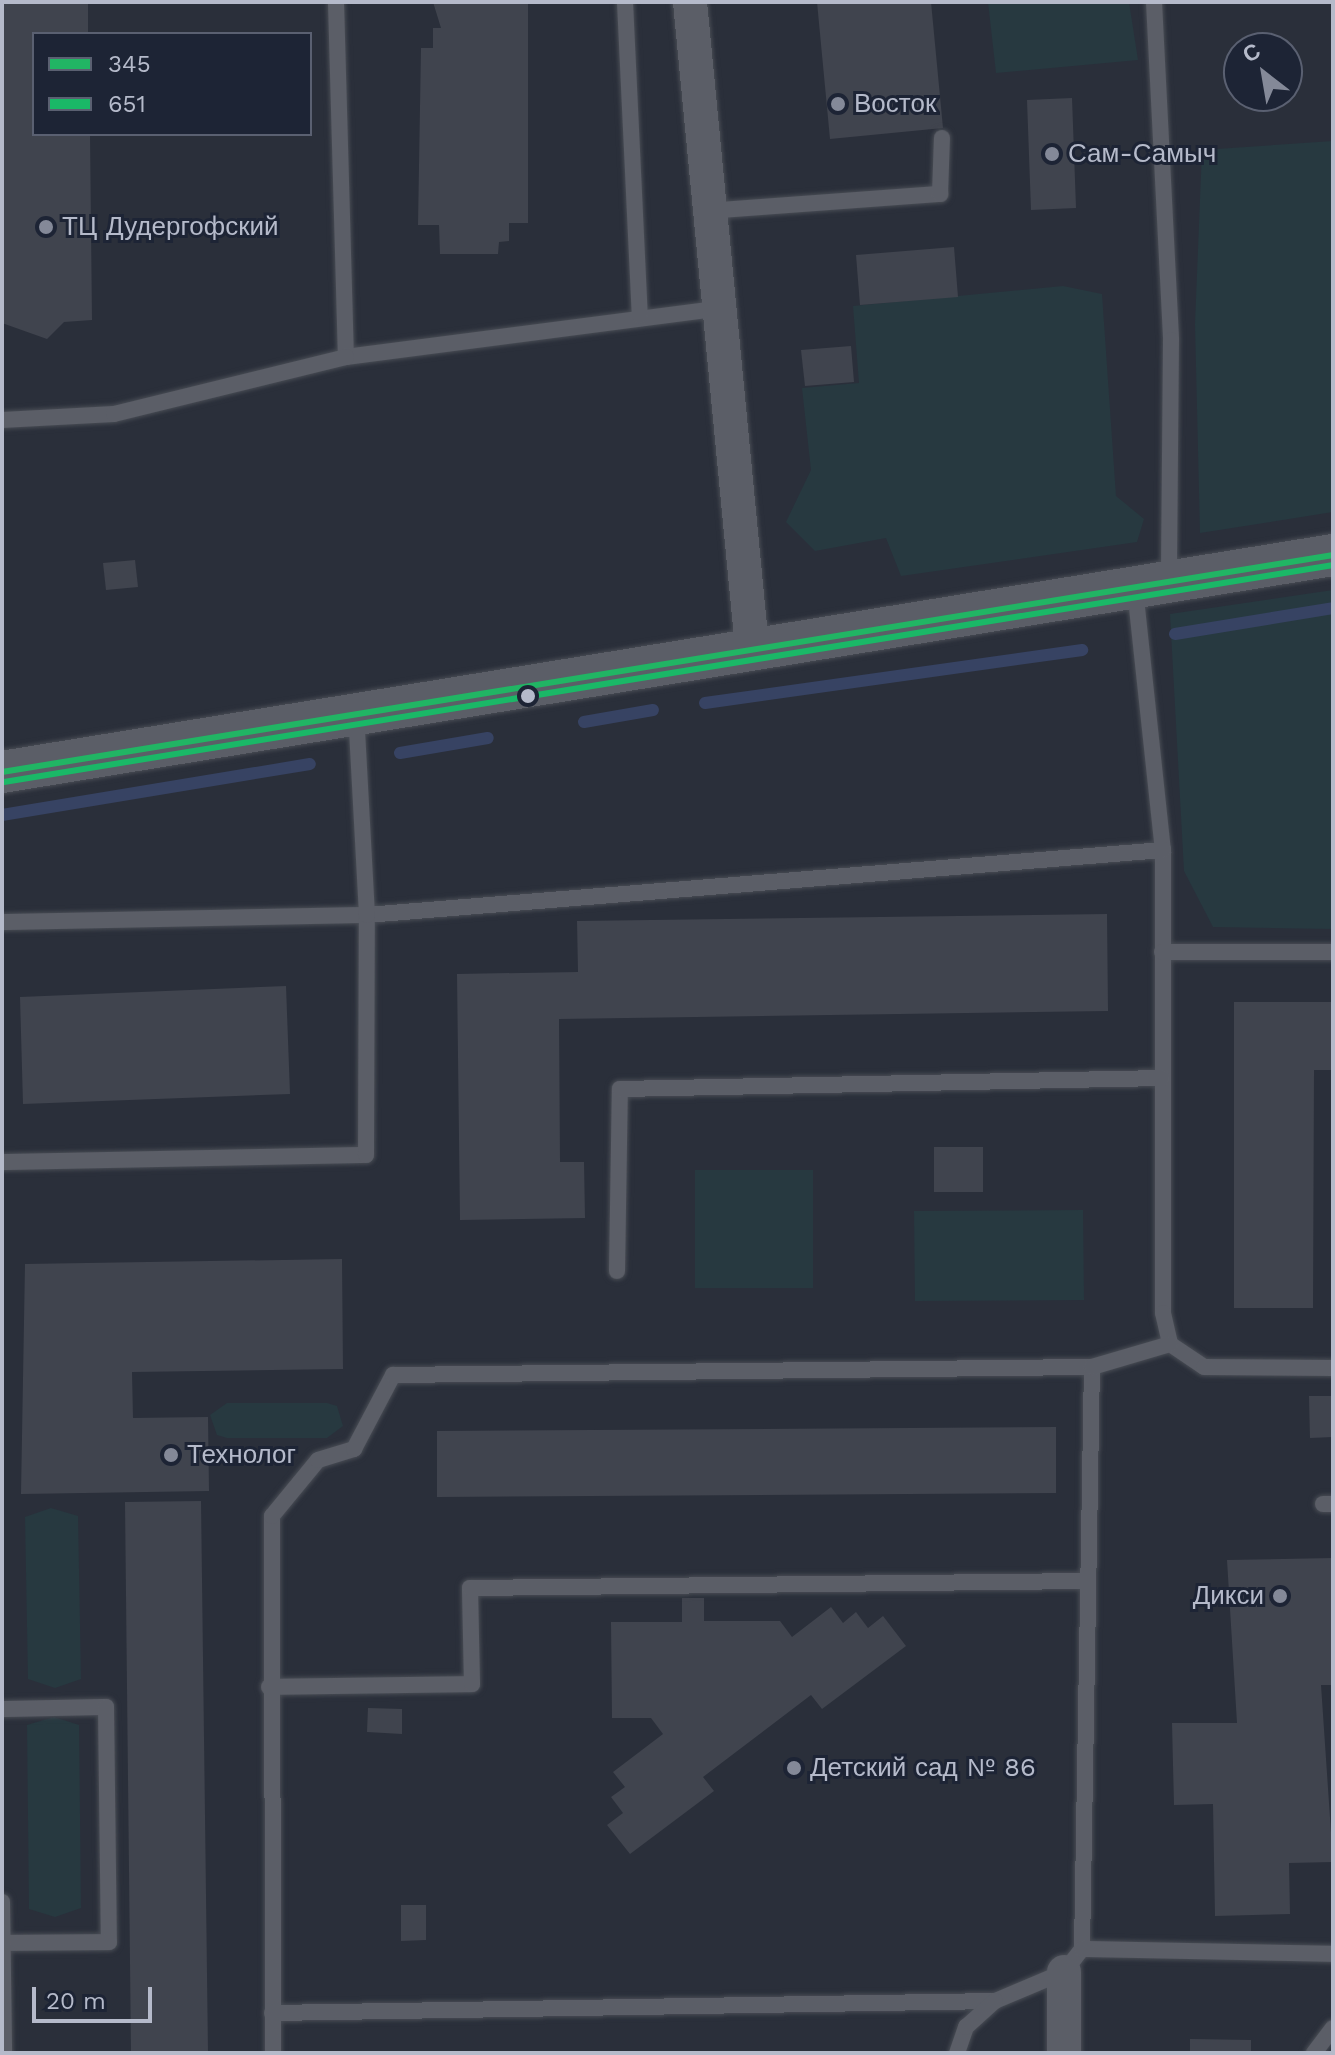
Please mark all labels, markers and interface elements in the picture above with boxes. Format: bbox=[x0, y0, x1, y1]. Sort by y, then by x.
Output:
legend bbox=[32, 32, 312, 136]
north arrow bbox=[1223, 32, 1303, 112]
text: С bbox=[1238, 38, 1265, 68]
text: 345 bbox=[108, 50, 151, 78]
place label: Восток bbox=[854, 88, 936, 120]
text: 651 bbox=[108, 90, 146, 118]
marker: Восток bbox=[829, 95, 847, 113]
place label: Сам-Самыч bbox=[1068, 138, 1216, 170]
marker: Сам-Самыч bbox=[1043, 145, 1061, 163]
place label: ТЦ Дудергофский bbox=[62, 211, 279, 243]
marker: ТЦ Дудергофский bbox=[37, 218, 55, 236]
unlabelled marker bbox=[520, 688, 536, 704]
place label: Технолог bbox=[187, 1439, 296, 1471]
marker: Технолог bbox=[162, 1446, 180, 1464]
place label: Дикси bbox=[1193, 1580, 1264, 1612]
marker: Дикси bbox=[1271, 1587, 1289, 1605]
place label: Детский сад № 86 bbox=[810, 1752, 1036, 1784]
marker: Детский сад № 86 bbox=[785, 1759, 803, 1777]
scale bar bbox=[36, 1971, 156, 2021]
text: 20 m bbox=[46, 1987, 106, 2015]

